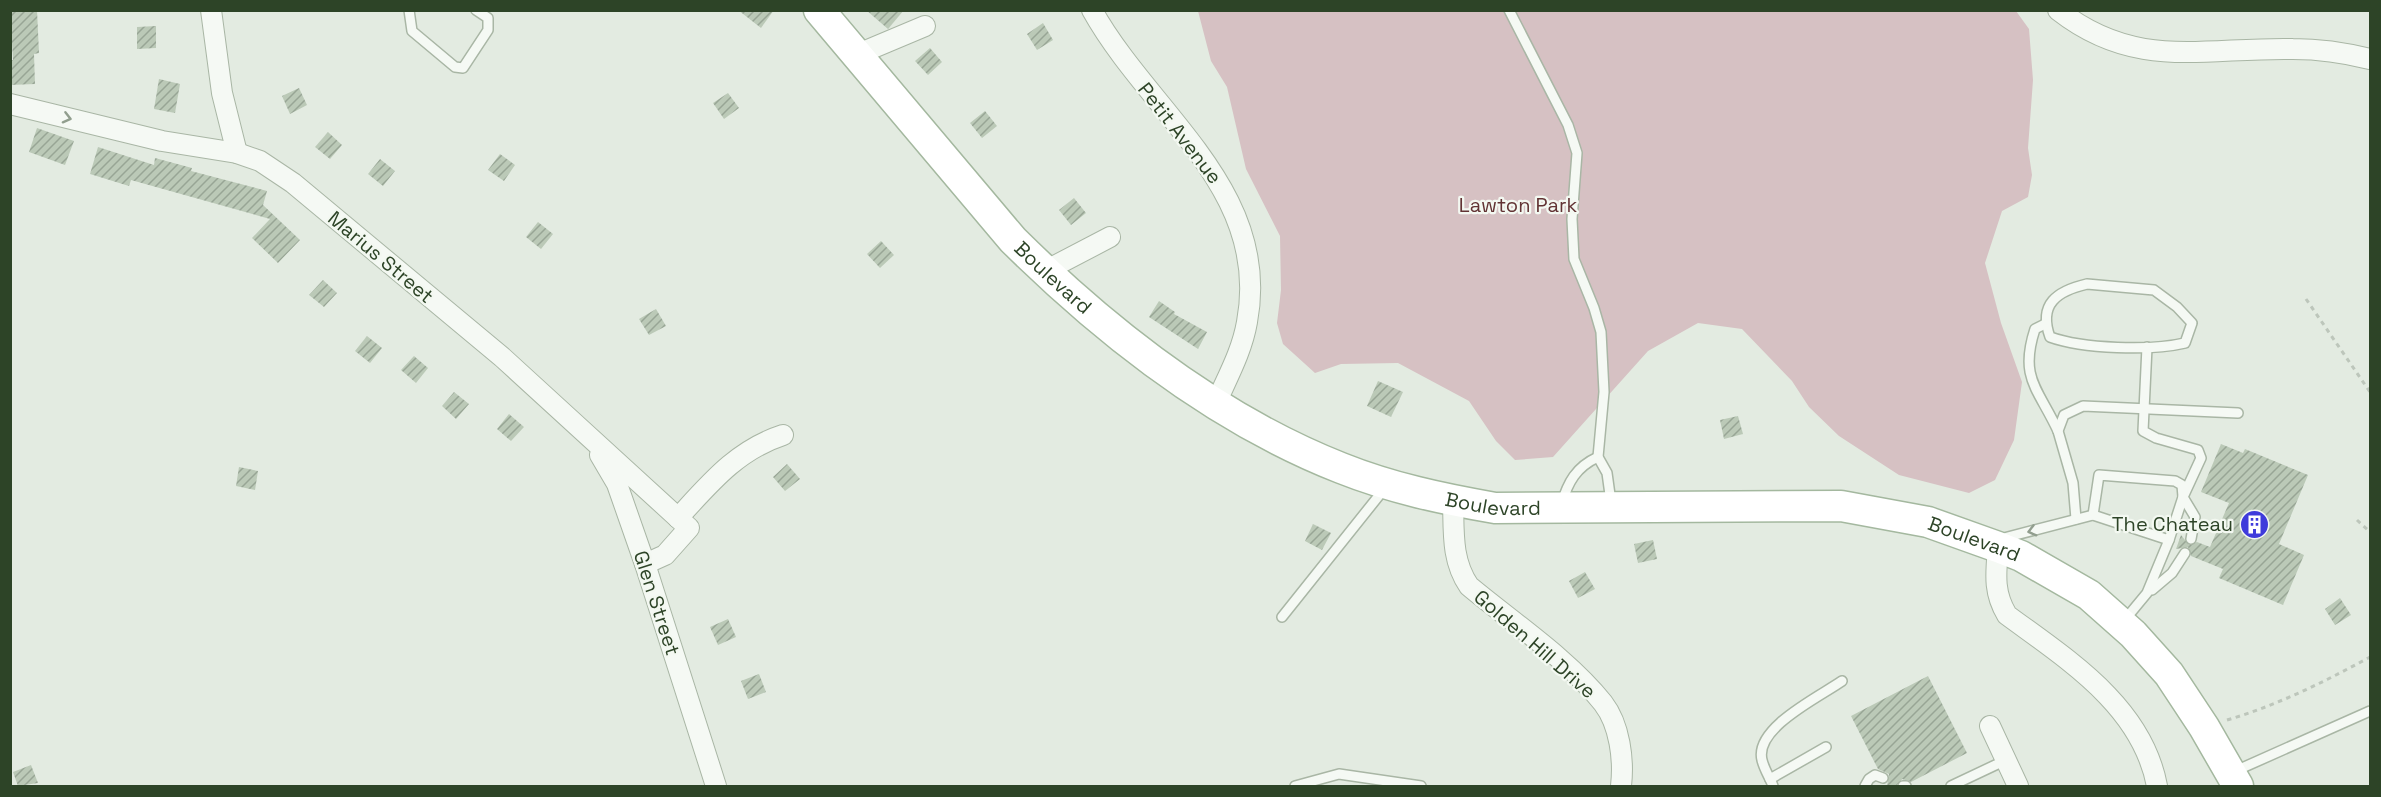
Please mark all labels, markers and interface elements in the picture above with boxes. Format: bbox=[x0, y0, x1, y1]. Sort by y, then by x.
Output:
street label: Petit Avenue bbox=[1132, 77, 1228, 189]
one-way arrow bbox=[62, 110, 72, 123]
park label: Lawton Park bbox=[1459, 192, 1577, 218]
street label: Marius Street bbox=[323, 205, 439, 309]
street label: Boulevard bbox=[1009, 236, 1097, 320]
street label: Boulevard bbox=[1443, 486, 1541, 521]
building icon: The Chateau bbox=[2238, 508, 2270, 540]
street label: Boulevard bbox=[1925, 510, 2024, 567]
place label: The Chateau bbox=[2112, 511, 2233, 537]
one-way arrow bbox=[2027, 524, 2037, 536]
street label: Glen Street bbox=[628, 547, 686, 659]
street label: Golden Hill Drive bbox=[1469, 584, 1601, 704]

